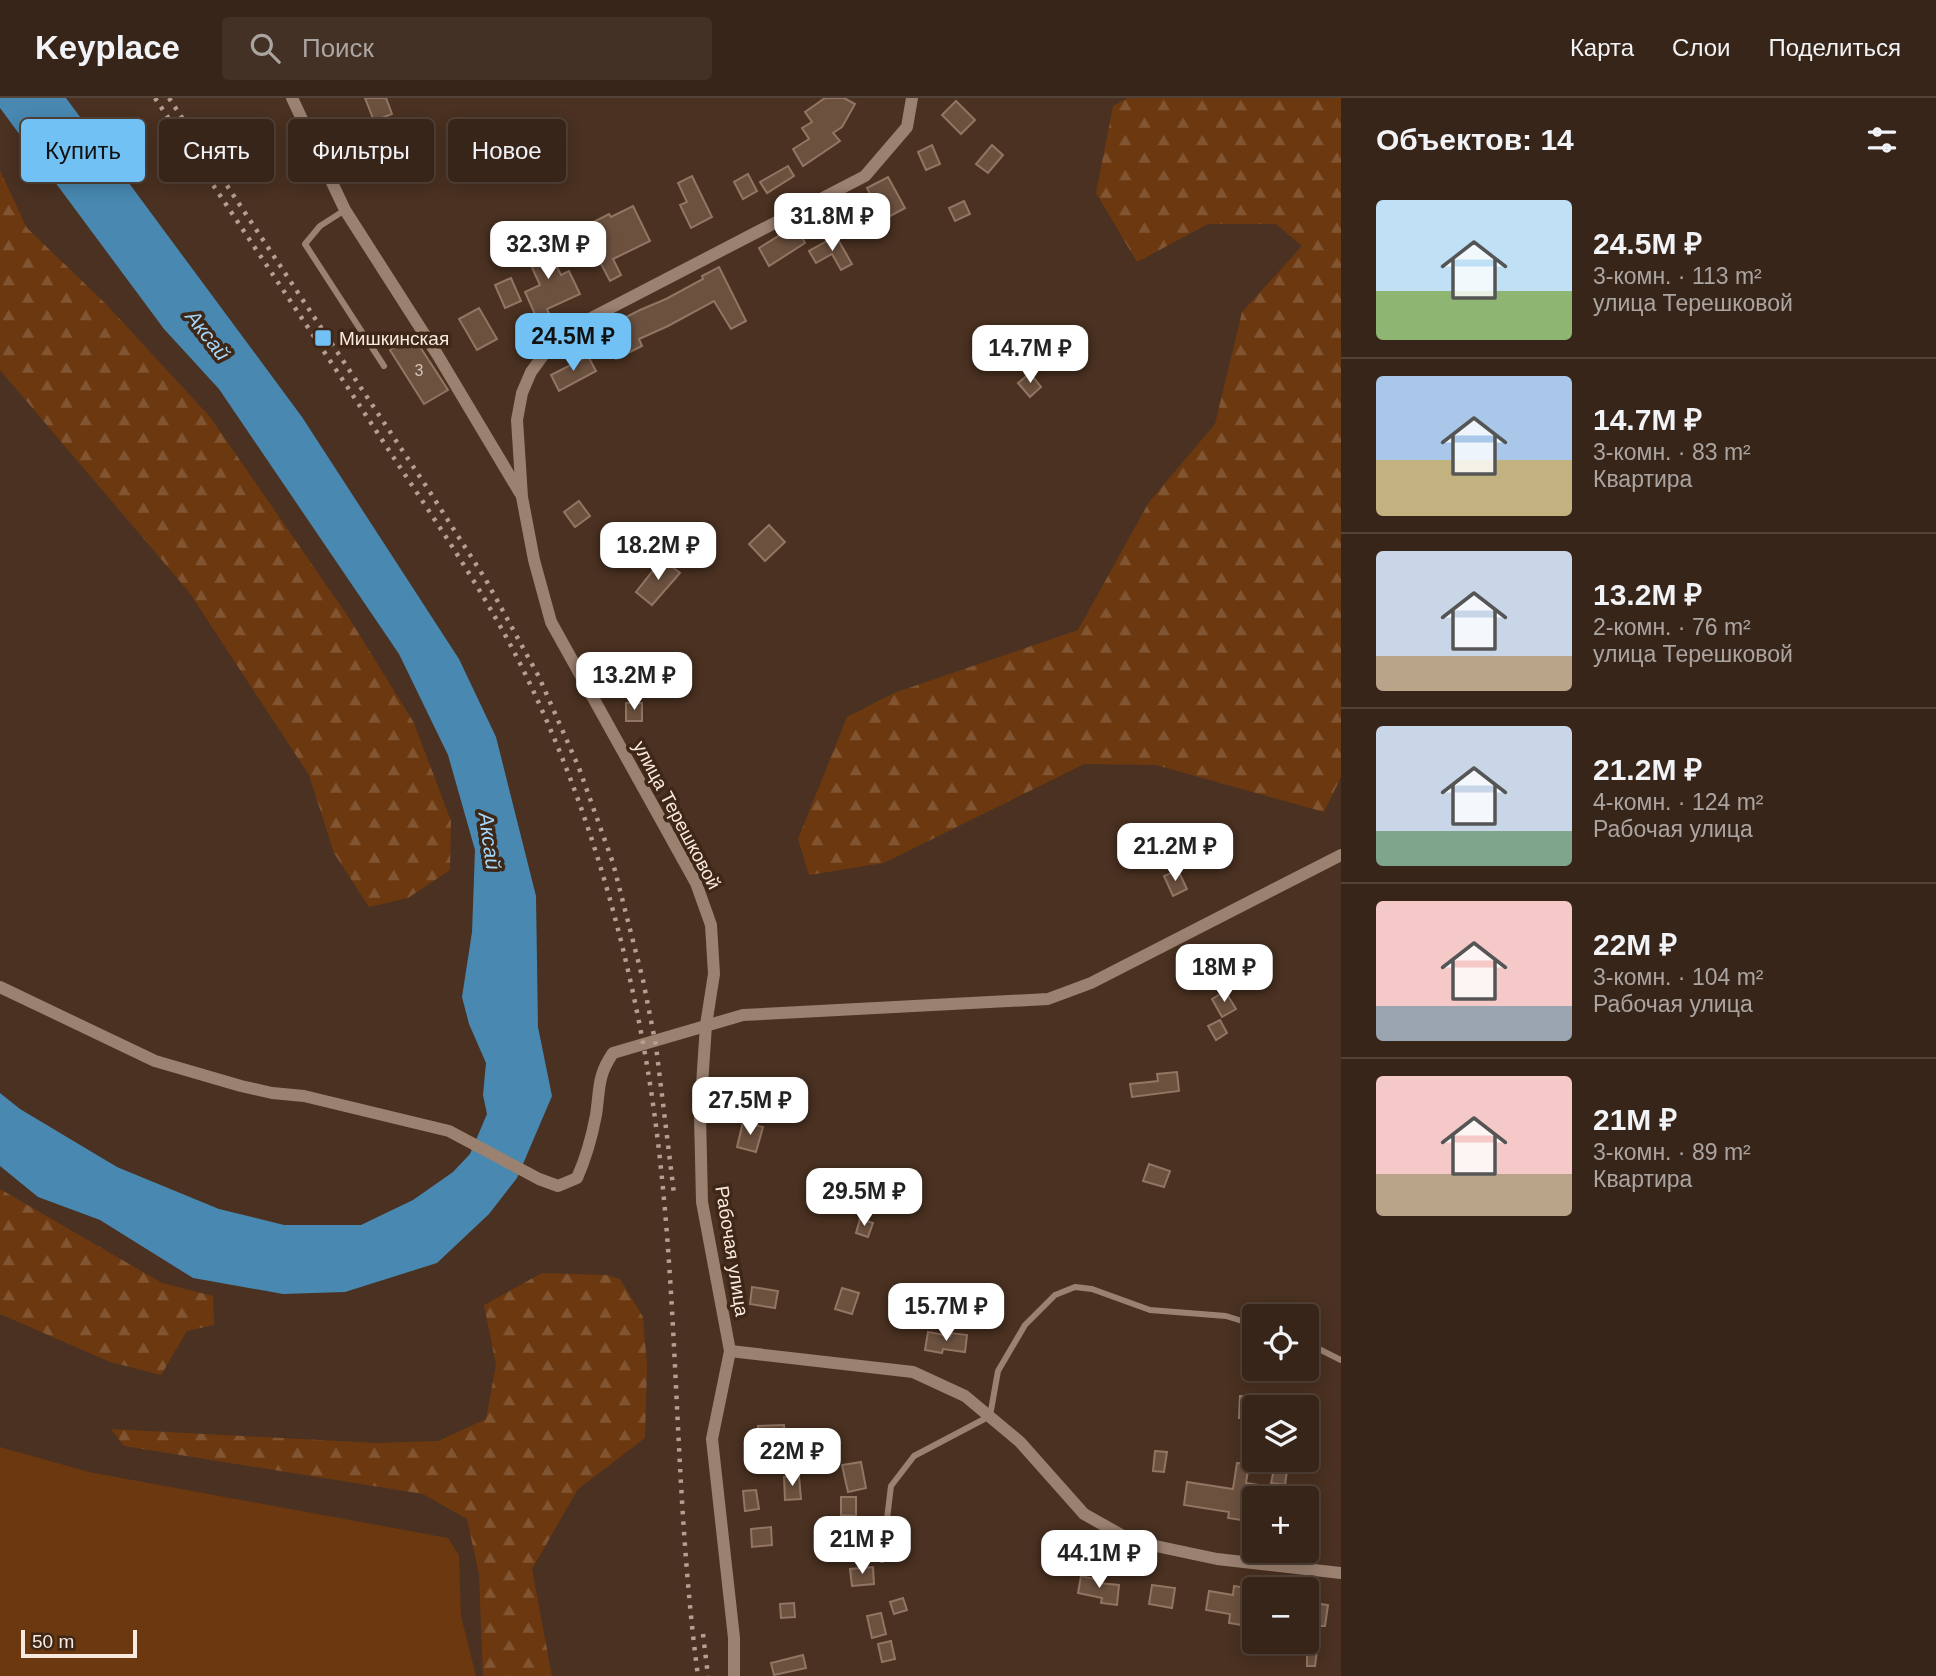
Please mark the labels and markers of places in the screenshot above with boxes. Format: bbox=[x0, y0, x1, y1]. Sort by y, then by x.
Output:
pin: 31.8M ₽ bbox=[767, 194, 897, 253]
pin: 32.3M ₽ bbox=[483, 222, 613, 281]
pin: 24.5M ₽ bbox=[508, 314, 638, 373]
pin: 14.7M ₽ bbox=[965, 326, 1095, 385]
marker: Мишкинская bbox=[313, 328, 333, 348]
place label: Мишкинская bbox=[339, 328, 449, 349]
pin: 18.2M ₽ bbox=[593, 522, 723, 582]
pin: 13.2M ₽ bbox=[569, 652, 699, 712]
pin: 21.2M ₽ bbox=[1110, 824, 1240, 883]
pin: 18M ₽ bbox=[1175, 944, 1273, 1004]
pin: 27.5M ₽ bbox=[685, 1077, 815, 1137]
pin: 29.5M ₽ bbox=[799, 1168, 929, 1228]
pin: 15.7M ₽ bbox=[881, 1284, 1011, 1343]
pin: 22M ₽ bbox=[743, 1428, 841, 1488]
pin: 21M ₽ bbox=[813, 1516, 911, 1576]
pin: 44.1M ₽ bbox=[1034, 1530, 1164, 1590]

